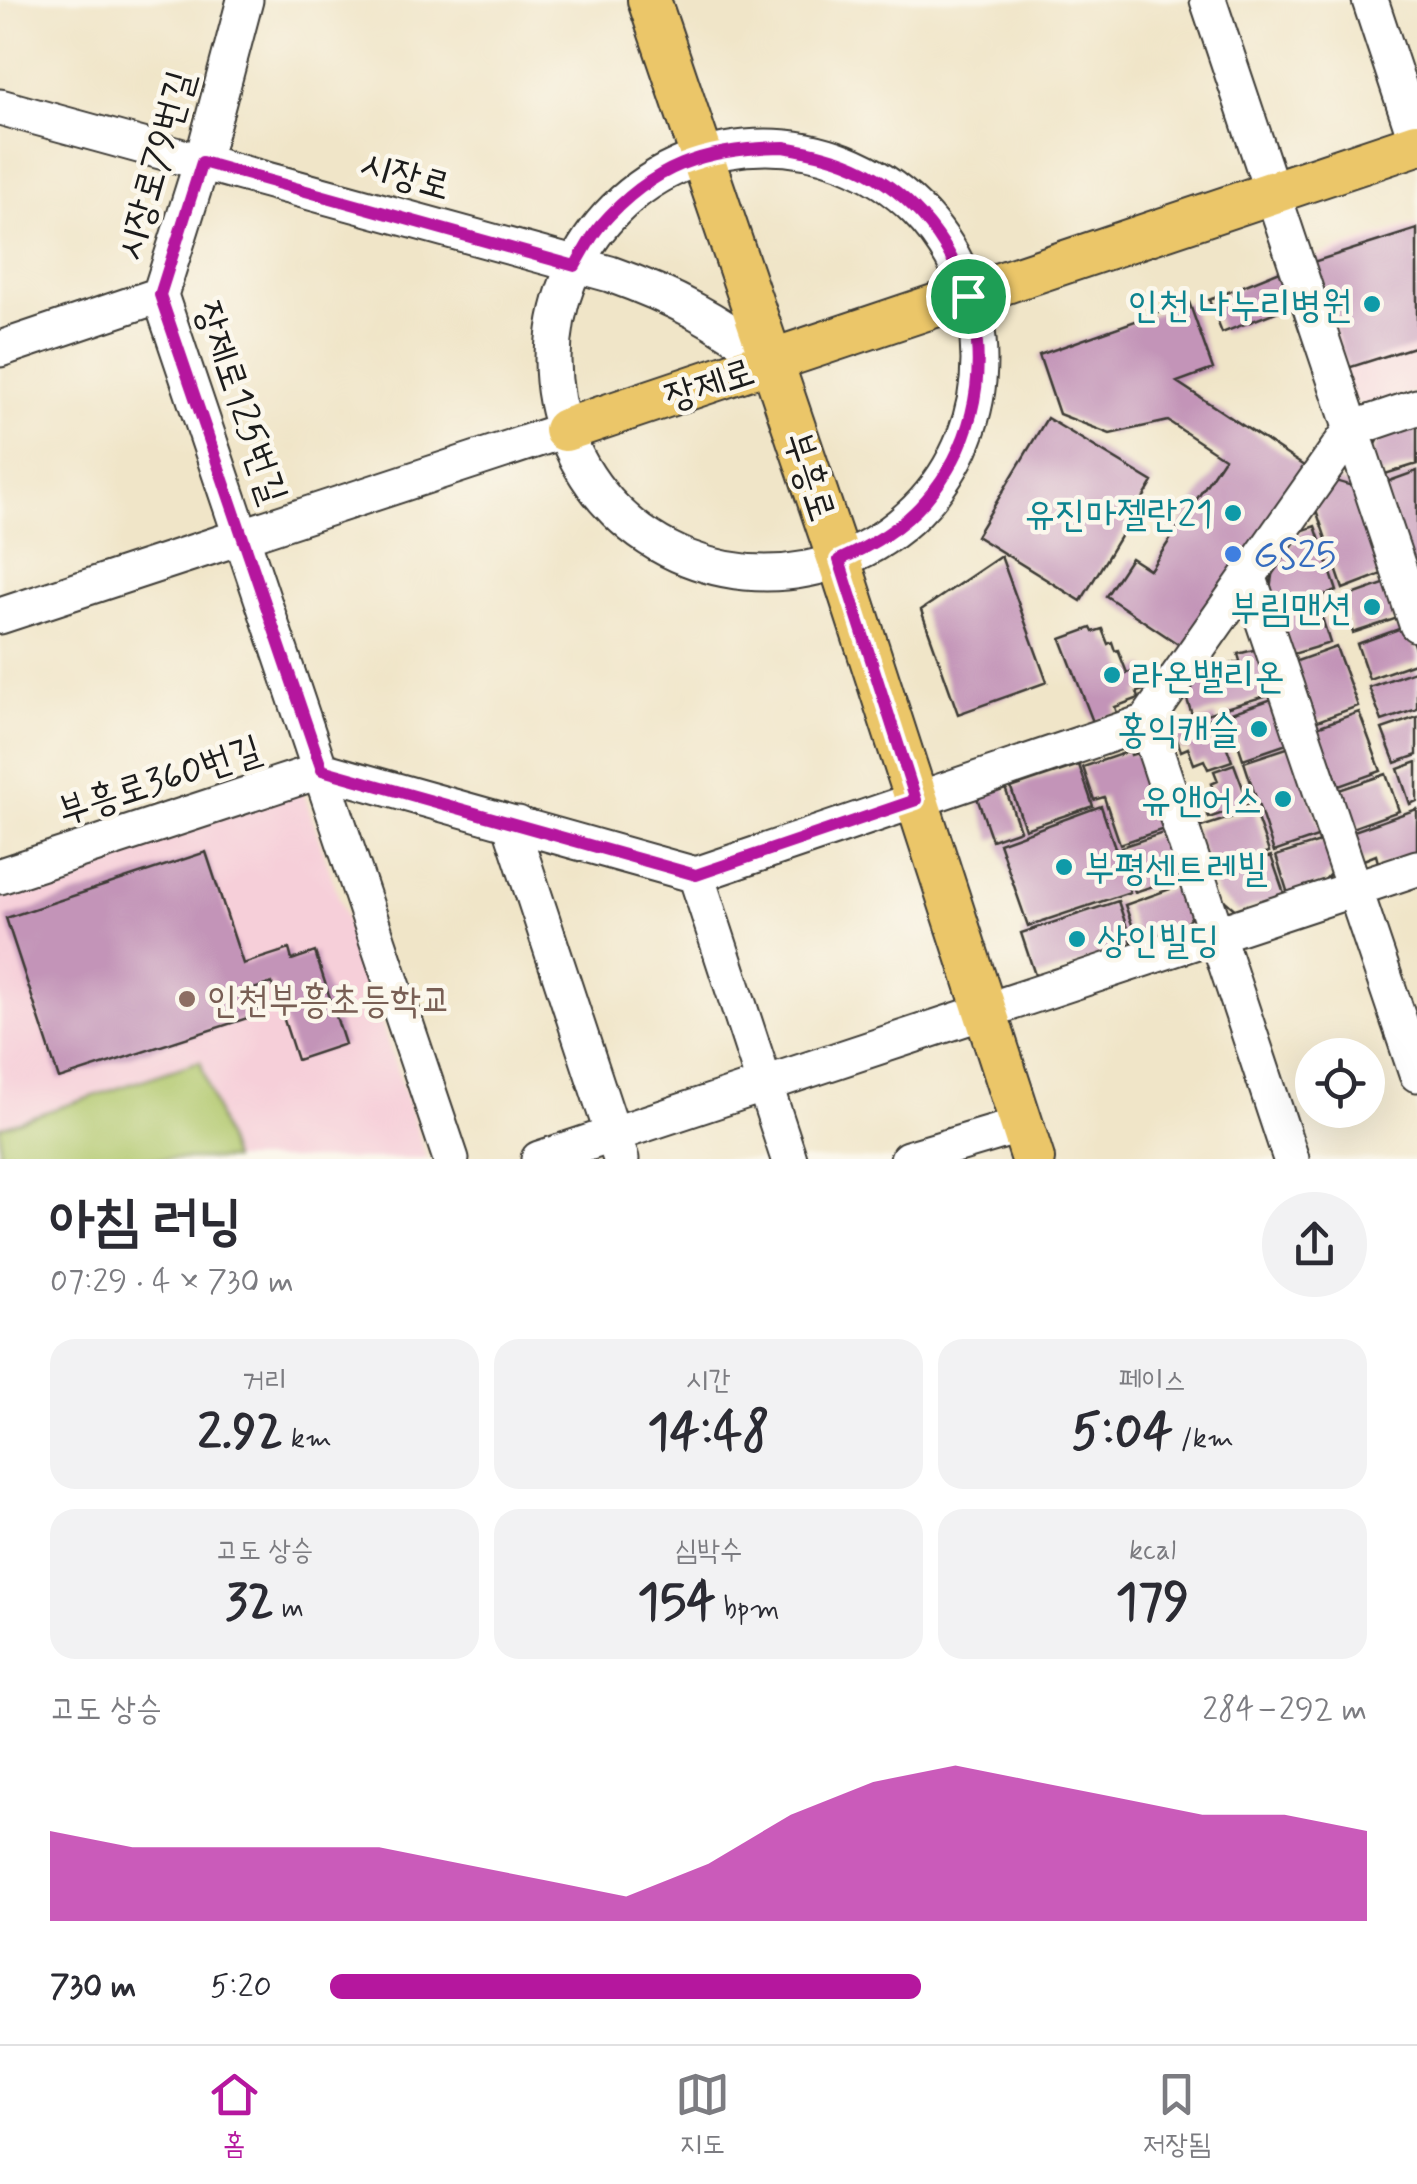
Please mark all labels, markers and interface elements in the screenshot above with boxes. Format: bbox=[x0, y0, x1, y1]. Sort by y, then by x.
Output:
street label: 시장로79번길 bbox=[106, 65, 207, 266]
street label: 시장로 bbox=[354, 140, 456, 213]
pin bbox=[926, 254, 1011, 339]
icon: arrive bbox=[941, 269, 996, 324]
place label: 인천 나누리병원 bbox=[1128, 282, 1352, 331]
marker: 인천 나누리병원 bbox=[1361, 293, 1383, 315]
street label: 장제로125번길 bbox=[182, 295, 297, 511]
street label: 장제로 bbox=[659, 348, 761, 423]
street label: 부흥로 bbox=[771, 426, 846, 528]
place label: 유진마젤란21 bbox=[1025, 491, 1213, 540]
marker: 유진마젤란21 bbox=[1222, 502, 1244, 524]
place label: GS25 bbox=[1253, 532, 1336, 581]
marker: GS25 bbox=[1222, 543, 1244, 565]
place label: 부림맨션 bbox=[1230, 585, 1352, 634]
marker: 부림맨션 bbox=[1361, 596, 1383, 618]
place label: 라온밸리온 bbox=[1132, 653, 1285, 702]
marker: 라온밸리온 bbox=[1101, 664, 1123, 686]
place label: 홍익캐슬 bbox=[1117, 707, 1239, 756]
marker: 홍익캐슬 bbox=[1248, 718, 1270, 740]
street label: 부흥로360번길 bbox=[52, 726, 268, 837]
place label: 유앤어스 bbox=[1141, 777, 1263, 826]
marker: 유앤어스 bbox=[1272, 788, 1294, 810]
place label: 부평센트레빌 bbox=[1084, 845, 1268, 894]
marker: 부평센트레빌 bbox=[1053, 856, 1075, 878]
place label: 상인빌딩 bbox=[1097, 917, 1219, 966]
marker: 상인빌딩 bbox=[1066, 928, 1088, 950]
place label: 인천부흥초등학교 bbox=[207, 977, 452, 1026]
marker: 인천부흥초등학교 bbox=[176, 988, 198, 1010]
map controls bbox=[1295, 1038, 1385, 1128]
button: locate bbox=[1295, 1038, 1385, 1128]
text: 아침 러닝 bbox=[50, 1187, 242, 1259]
button: share bbox=[1262, 1192, 1367, 1297]
text: 07:29 · 4 × 730 m bbox=[50, 1261, 294, 1303]
text: 거리 bbox=[242, 1363, 287, 1400]
text: 시간 bbox=[686, 1363, 731, 1400]
text: 페이스 bbox=[1119, 1363, 1186, 1400]
text: 2.92 bbox=[197, 1400, 283, 1466]
text: 14:48 bbox=[647, 1400, 770, 1466]
text: 5:04 bbox=[1071, 1400, 1173, 1466]
text: km bbox=[283, 1421, 332, 1458]
text: /km bbox=[1173, 1421, 1234, 1458]
text: 고도 상승 bbox=[216, 1533, 313, 1570]
text: 심박수 bbox=[675, 1533, 742, 1570]
text: kcal bbox=[1129, 1533, 1176, 1570]
text: 32 bbox=[225, 1570, 274, 1636]
text: 154 bbox=[637, 1570, 716, 1636]
text: 179 bbox=[1116, 1570, 1189, 1636]
text: m bbox=[274, 1591, 304, 1628]
text: bpm bbox=[716, 1591, 780, 1628]
text: 고도 상승 bbox=[50, 1689, 162, 1731]
text: 284–292 m bbox=[1202, 1689, 1367, 1731]
text: 730 m bbox=[50, 1966, 136, 2008]
text: 5:20 bbox=[210, 1966, 272, 2008]
tab: 홈 bbox=[207, 2067, 262, 2164]
tab: 지도 bbox=[675, 2067, 730, 2164]
tab: 저장됨 bbox=[1143, 2067, 1210, 2164]

